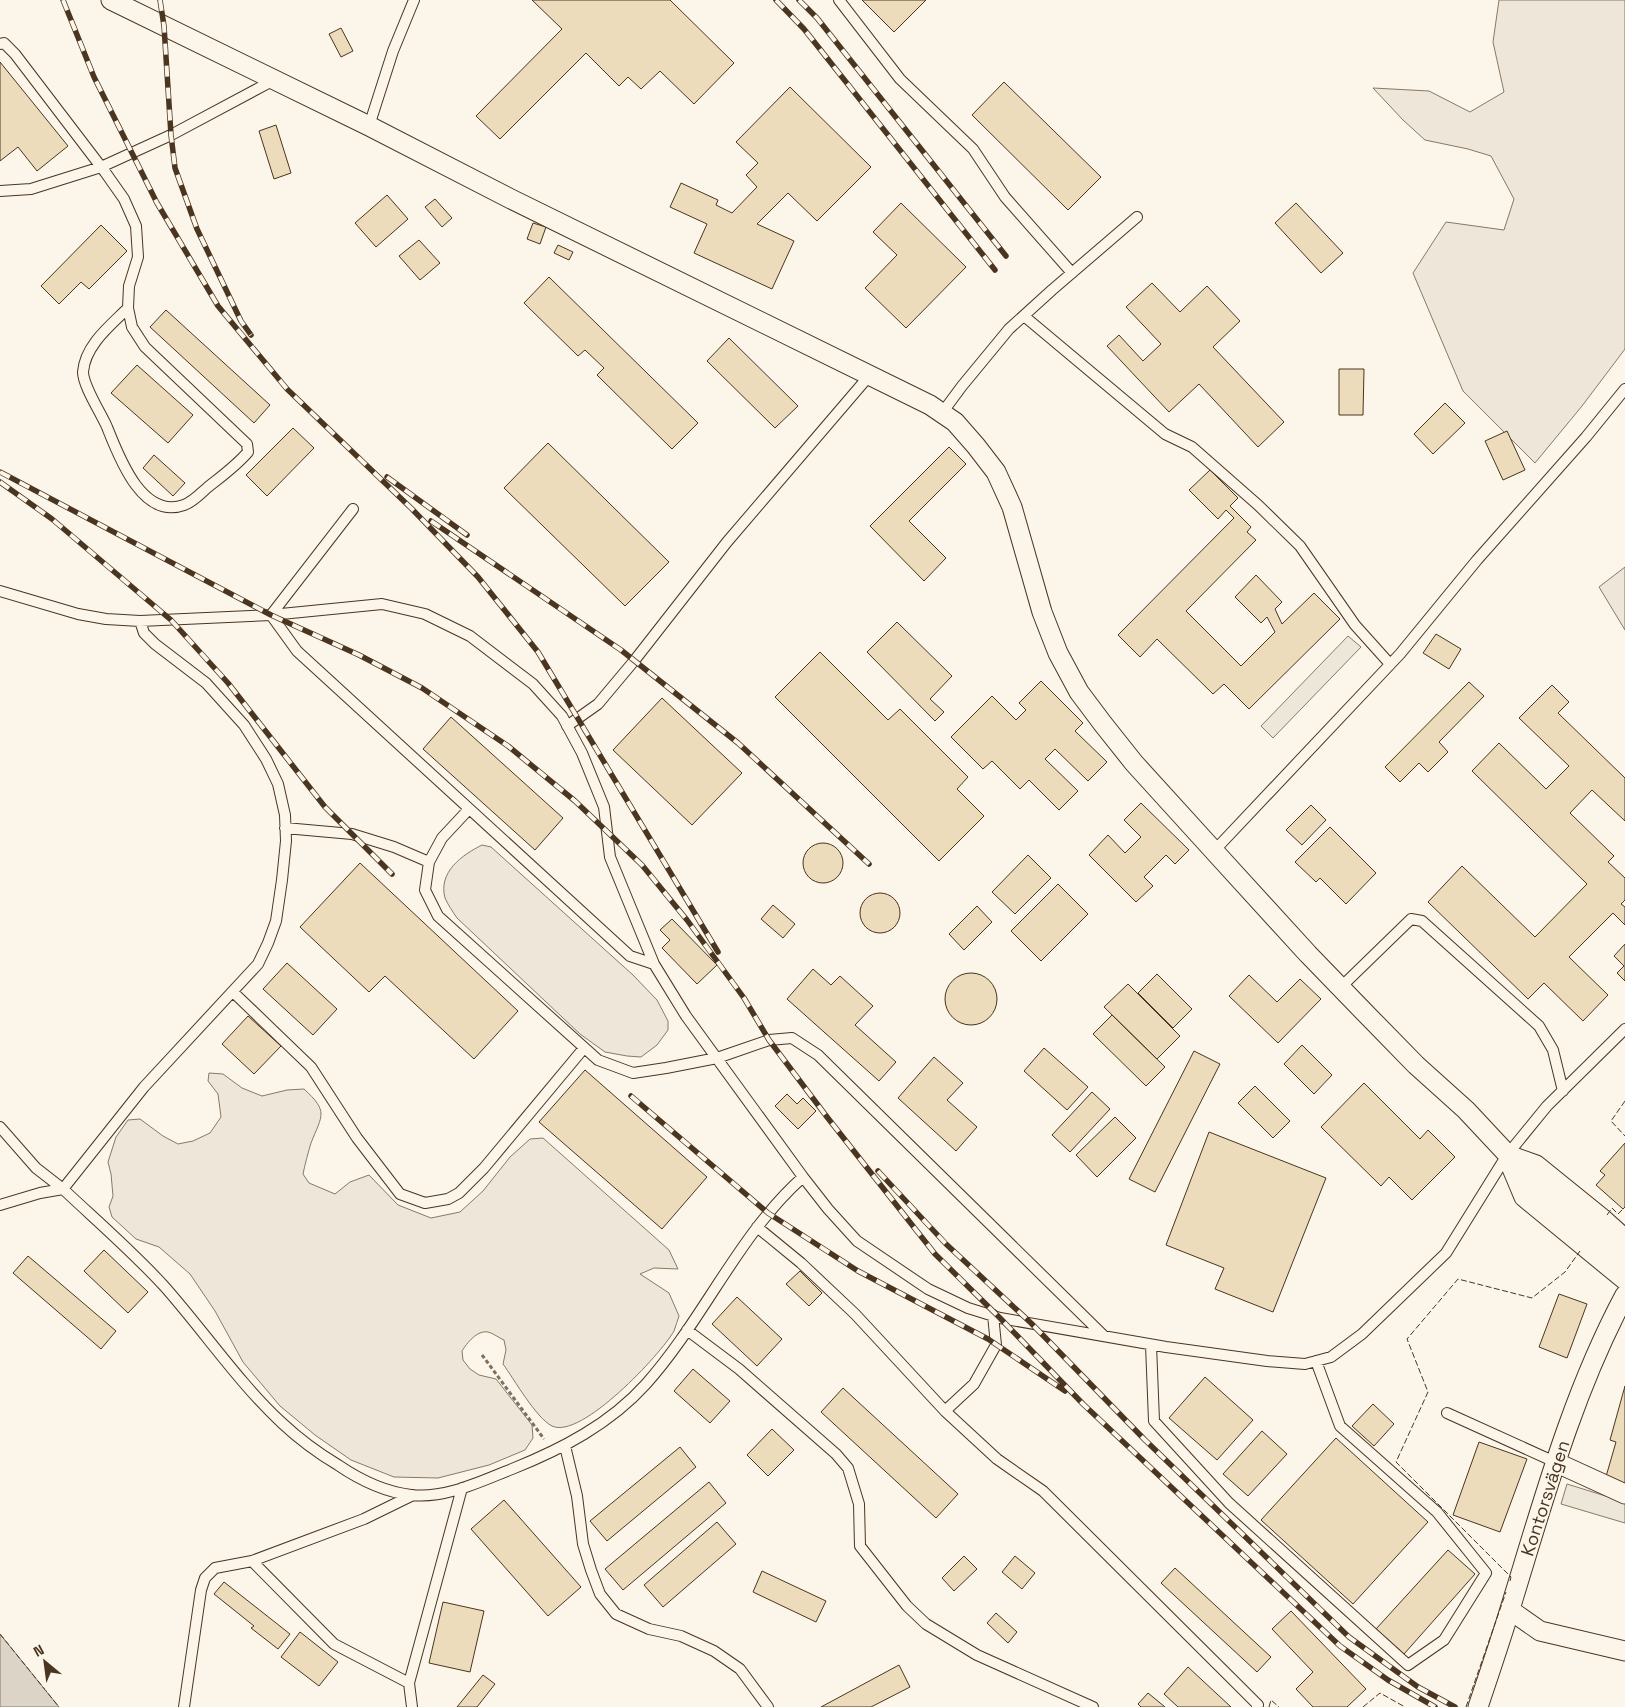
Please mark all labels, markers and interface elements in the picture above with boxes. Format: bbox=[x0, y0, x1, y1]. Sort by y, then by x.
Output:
street label: Kontorsvägen bbox=[1516, 1437, 1574, 1559]
north arrow bbox=[20, 1637, 70, 1687]
text: N bbox=[30, 1640, 47, 1661]

